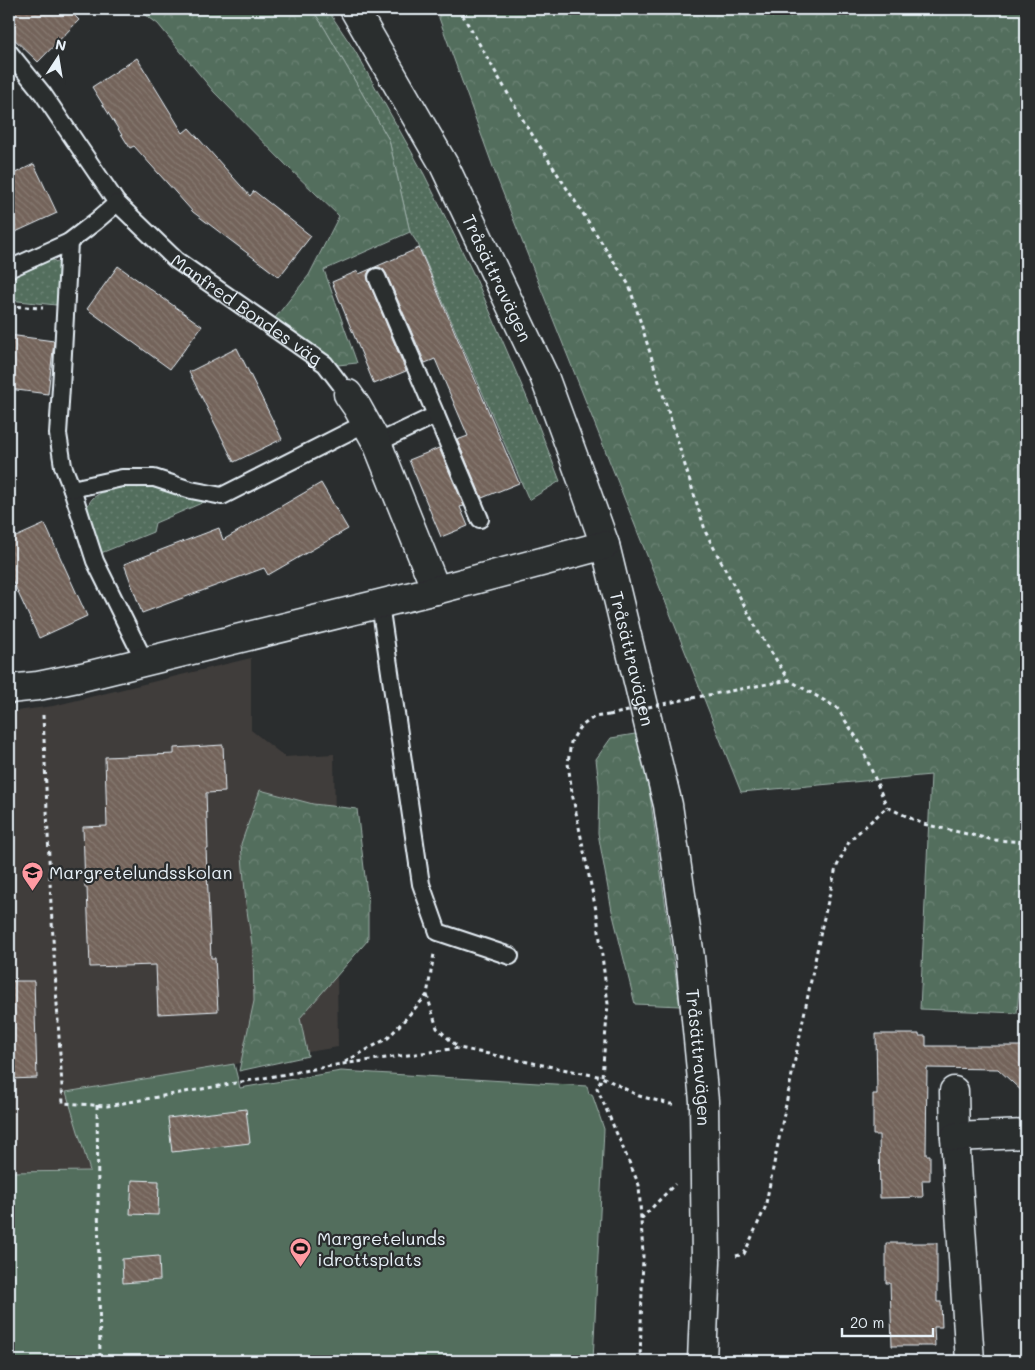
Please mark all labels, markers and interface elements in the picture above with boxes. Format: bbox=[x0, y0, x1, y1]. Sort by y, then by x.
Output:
north arrow bbox=[32, 32, 82, 82]
text: N bbox=[54, 34, 68, 55]
street label: Tråsättravägen bbox=[457, 210, 538, 345]
street label: Manfred Bondes väg bbox=[166, 248, 327, 371]
street label: Tråsättravägen bbox=[605, 589, 660, 728]
school or university icon: Margretelundsskolan bbox=[21, 860, 45, 891]
place label: Margretelundsskolan bbox=[49, 860, 232, 884]
street label: Tråsättravägen bbox=[681, 987, 716, 1126]
place label: Margretelunds idrottsplats bbox=[317, 1226, 446, 1271]
sports icon: Margretelunds idrottsplats bbox=[289, 1236, 313, 1267]
scale bar bbox=[842, 1305, 934, 1337]
text: 20 m bbox=[850, 1312, 884, 1332]

